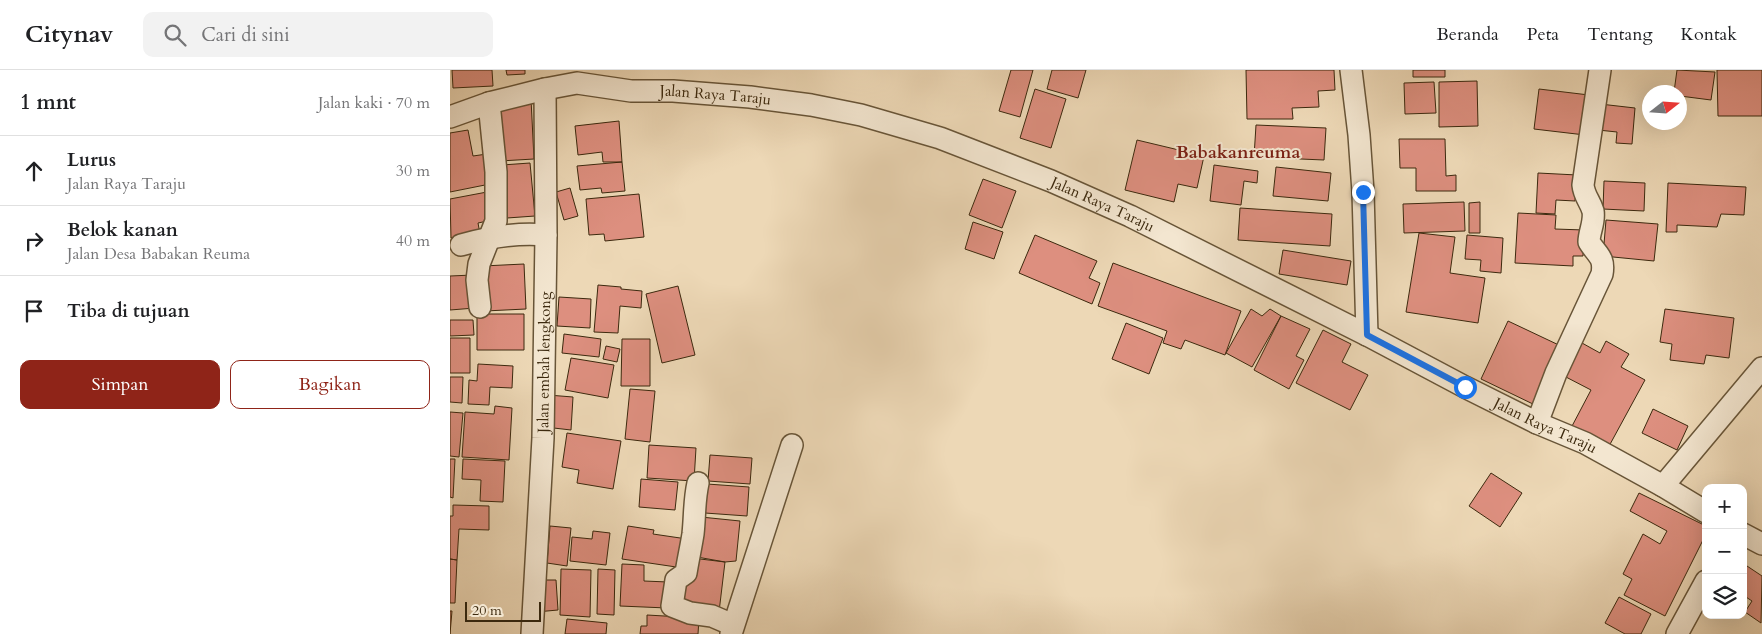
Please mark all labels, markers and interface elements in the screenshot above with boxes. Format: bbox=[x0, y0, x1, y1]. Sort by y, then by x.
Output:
search box bbox=[143, 12, 493, 57]
text: Citynav bbox=[25, 18, 113, 51]
icon: search bbox=[161, 21, 189, 49]
text: Cari di sini bbox=[201, 22, 290, 48]
text: Beranda bbox=[1437, 22, 1499, 47]
text: Peta bbox=[1527, 22, 1559, 47]
text: Tentang bbox=[1587, 22, 1653, 47]
text: Kontak bbox=[1681, 22, 1737, 47]
street label: Jalan Raya Taraju bbox=[658, 81, 772, 110]
north arrow bbox=[1642, 85, 1687, 130]
text: 1 mnt bbox=[20, 88, 76, 117]
text: Jalan kaki · 70 m bbox=[318, 92, 430, 114]
district label: Babakanreuma bbox=[1176, 140, 1300, 165]
text: Lurus bbox=[67, 147, 116, 173]
icon: ahead bbox=[20, 157, 48, 185]
text: 30 m bbox=[396, 160, 430, 182]
street label: Jalan Raya Taraju bbox=[1046, 171, 1158, 237]
text: Jalan Raya Taraju bbox=[67, 173, 186, 195]
route end bbox=[1352, 181, 1375, 204]
text: Belok kanan bbox=[67, 217, 178, 243]
icon: right bbox=[20, 227, 48, 255]
text: 40 m bbox=[396, 230, 430, 252]
text: Jalan Desa Babakan Reuma bbox=[67, 243, 250, 265]
street label: Jalan embah lengkong bbox=[533, 291, 555, 435]
icon: arrive bbox=[20, 297, 48, 325]
text: Tiba di tujuan bbox=[67, 298, 190, 324]
button: Simpan bbox=[20, 360, 220, 409]
button: Bagikan bbox=[230, 360, 430, 409]
route start bbox=[1454, 376, 1477, 399]
street label: Jalan Raya Taraju bbox=[1488, 392, 1601, 458]
map controls bbox=[1702, 484, 1747, 619]
button: + bbox=[1702, 484, 1747, 529]
button: − bbox=[1702, 529, 1747, 574]
button: layers bbox=[1702, 574, 1747, 619]
scale bar bbox=[465, 599, 541, 622]
text: 20 m bbox=[472, 601, 502, 620]

